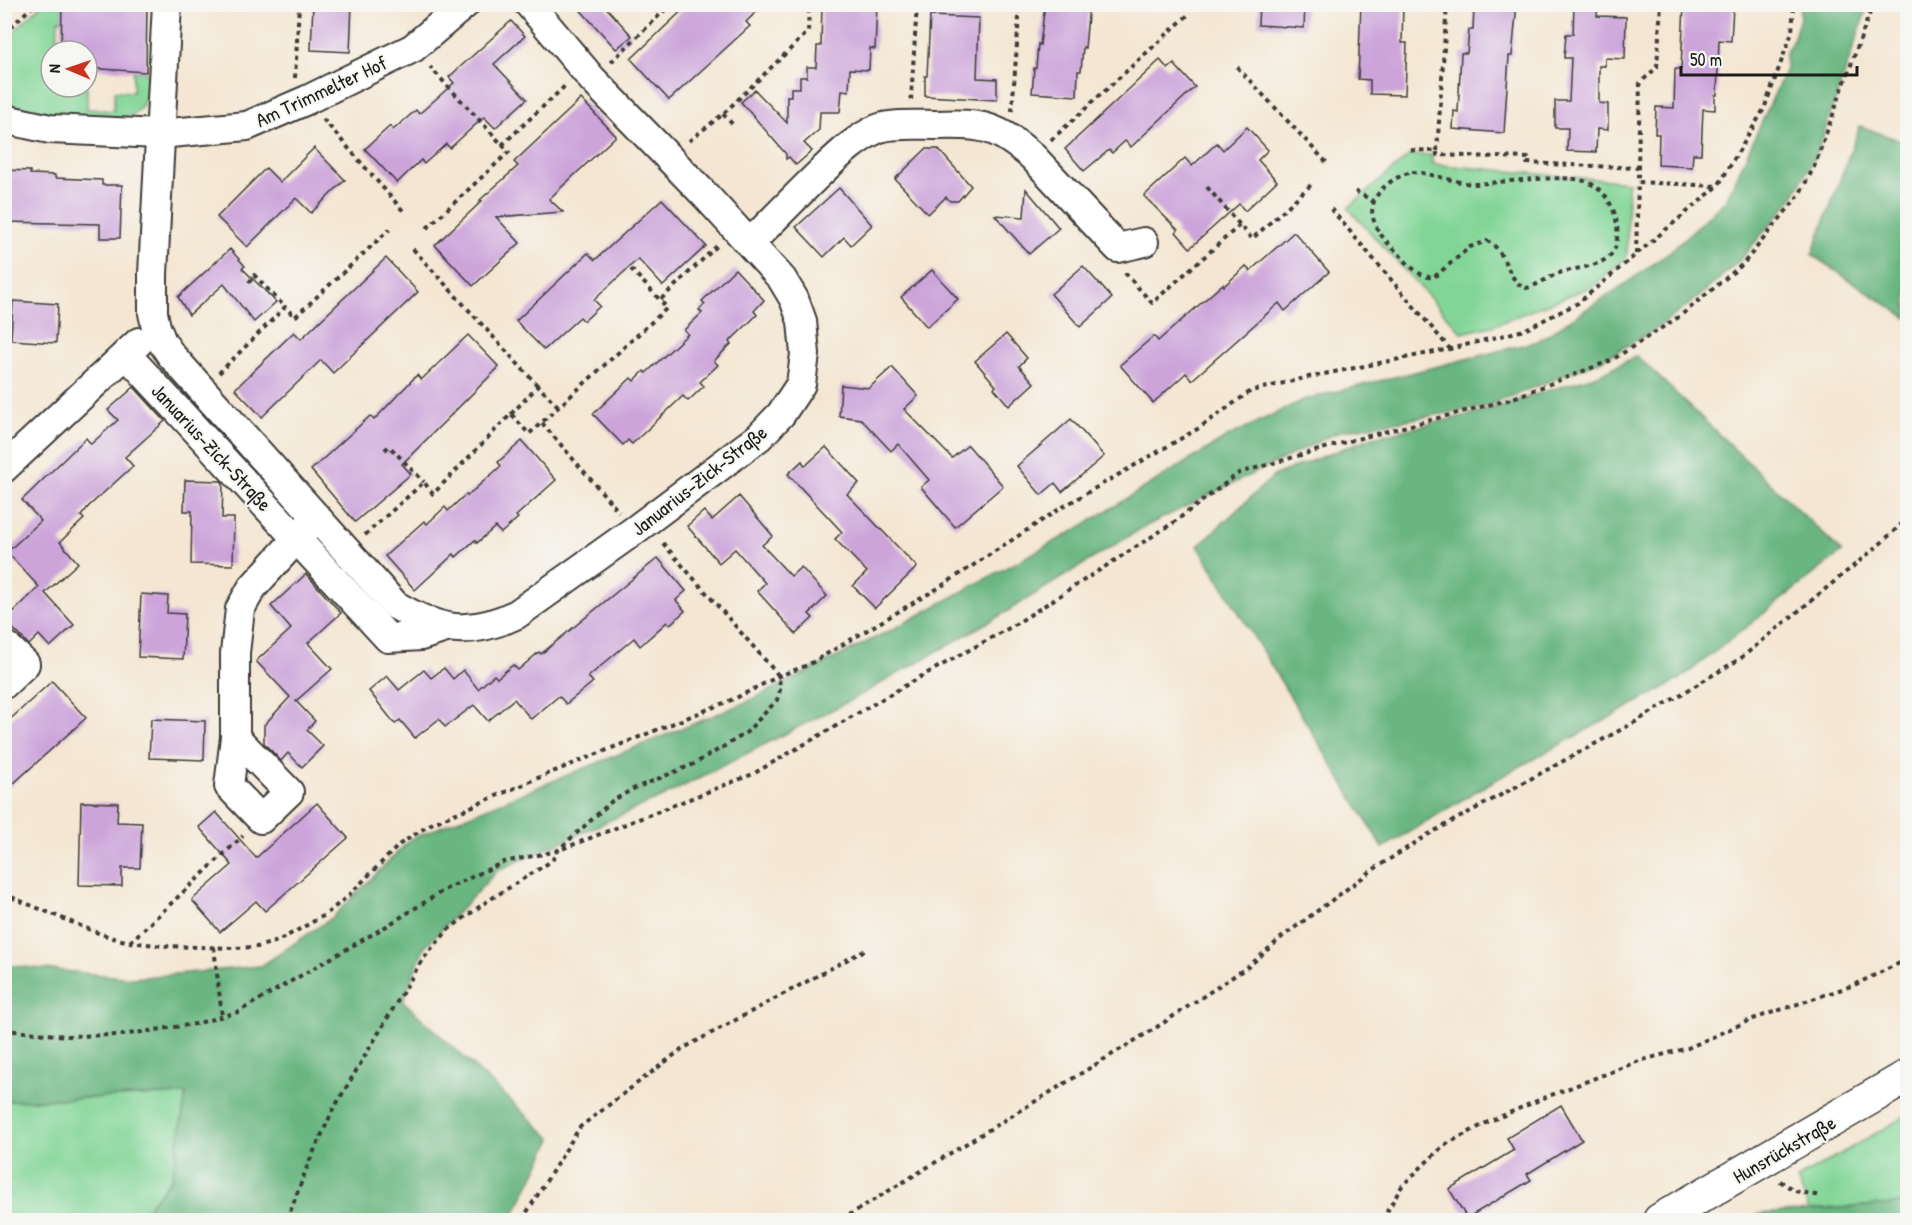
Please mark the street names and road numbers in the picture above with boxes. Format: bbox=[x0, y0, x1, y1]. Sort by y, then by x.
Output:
street label: Am Trimmelter Hof bbox=[251, 49, 391, 133]
street label: Januarius-Zick-Straße bbox=[146, 377, 278, 517]
street label: Januarius-Zick-Straße bbox=[626, 419, 772, 541]
street label: Hunsrückstraße bbox=[1728, 1109, 1840, 1189]

